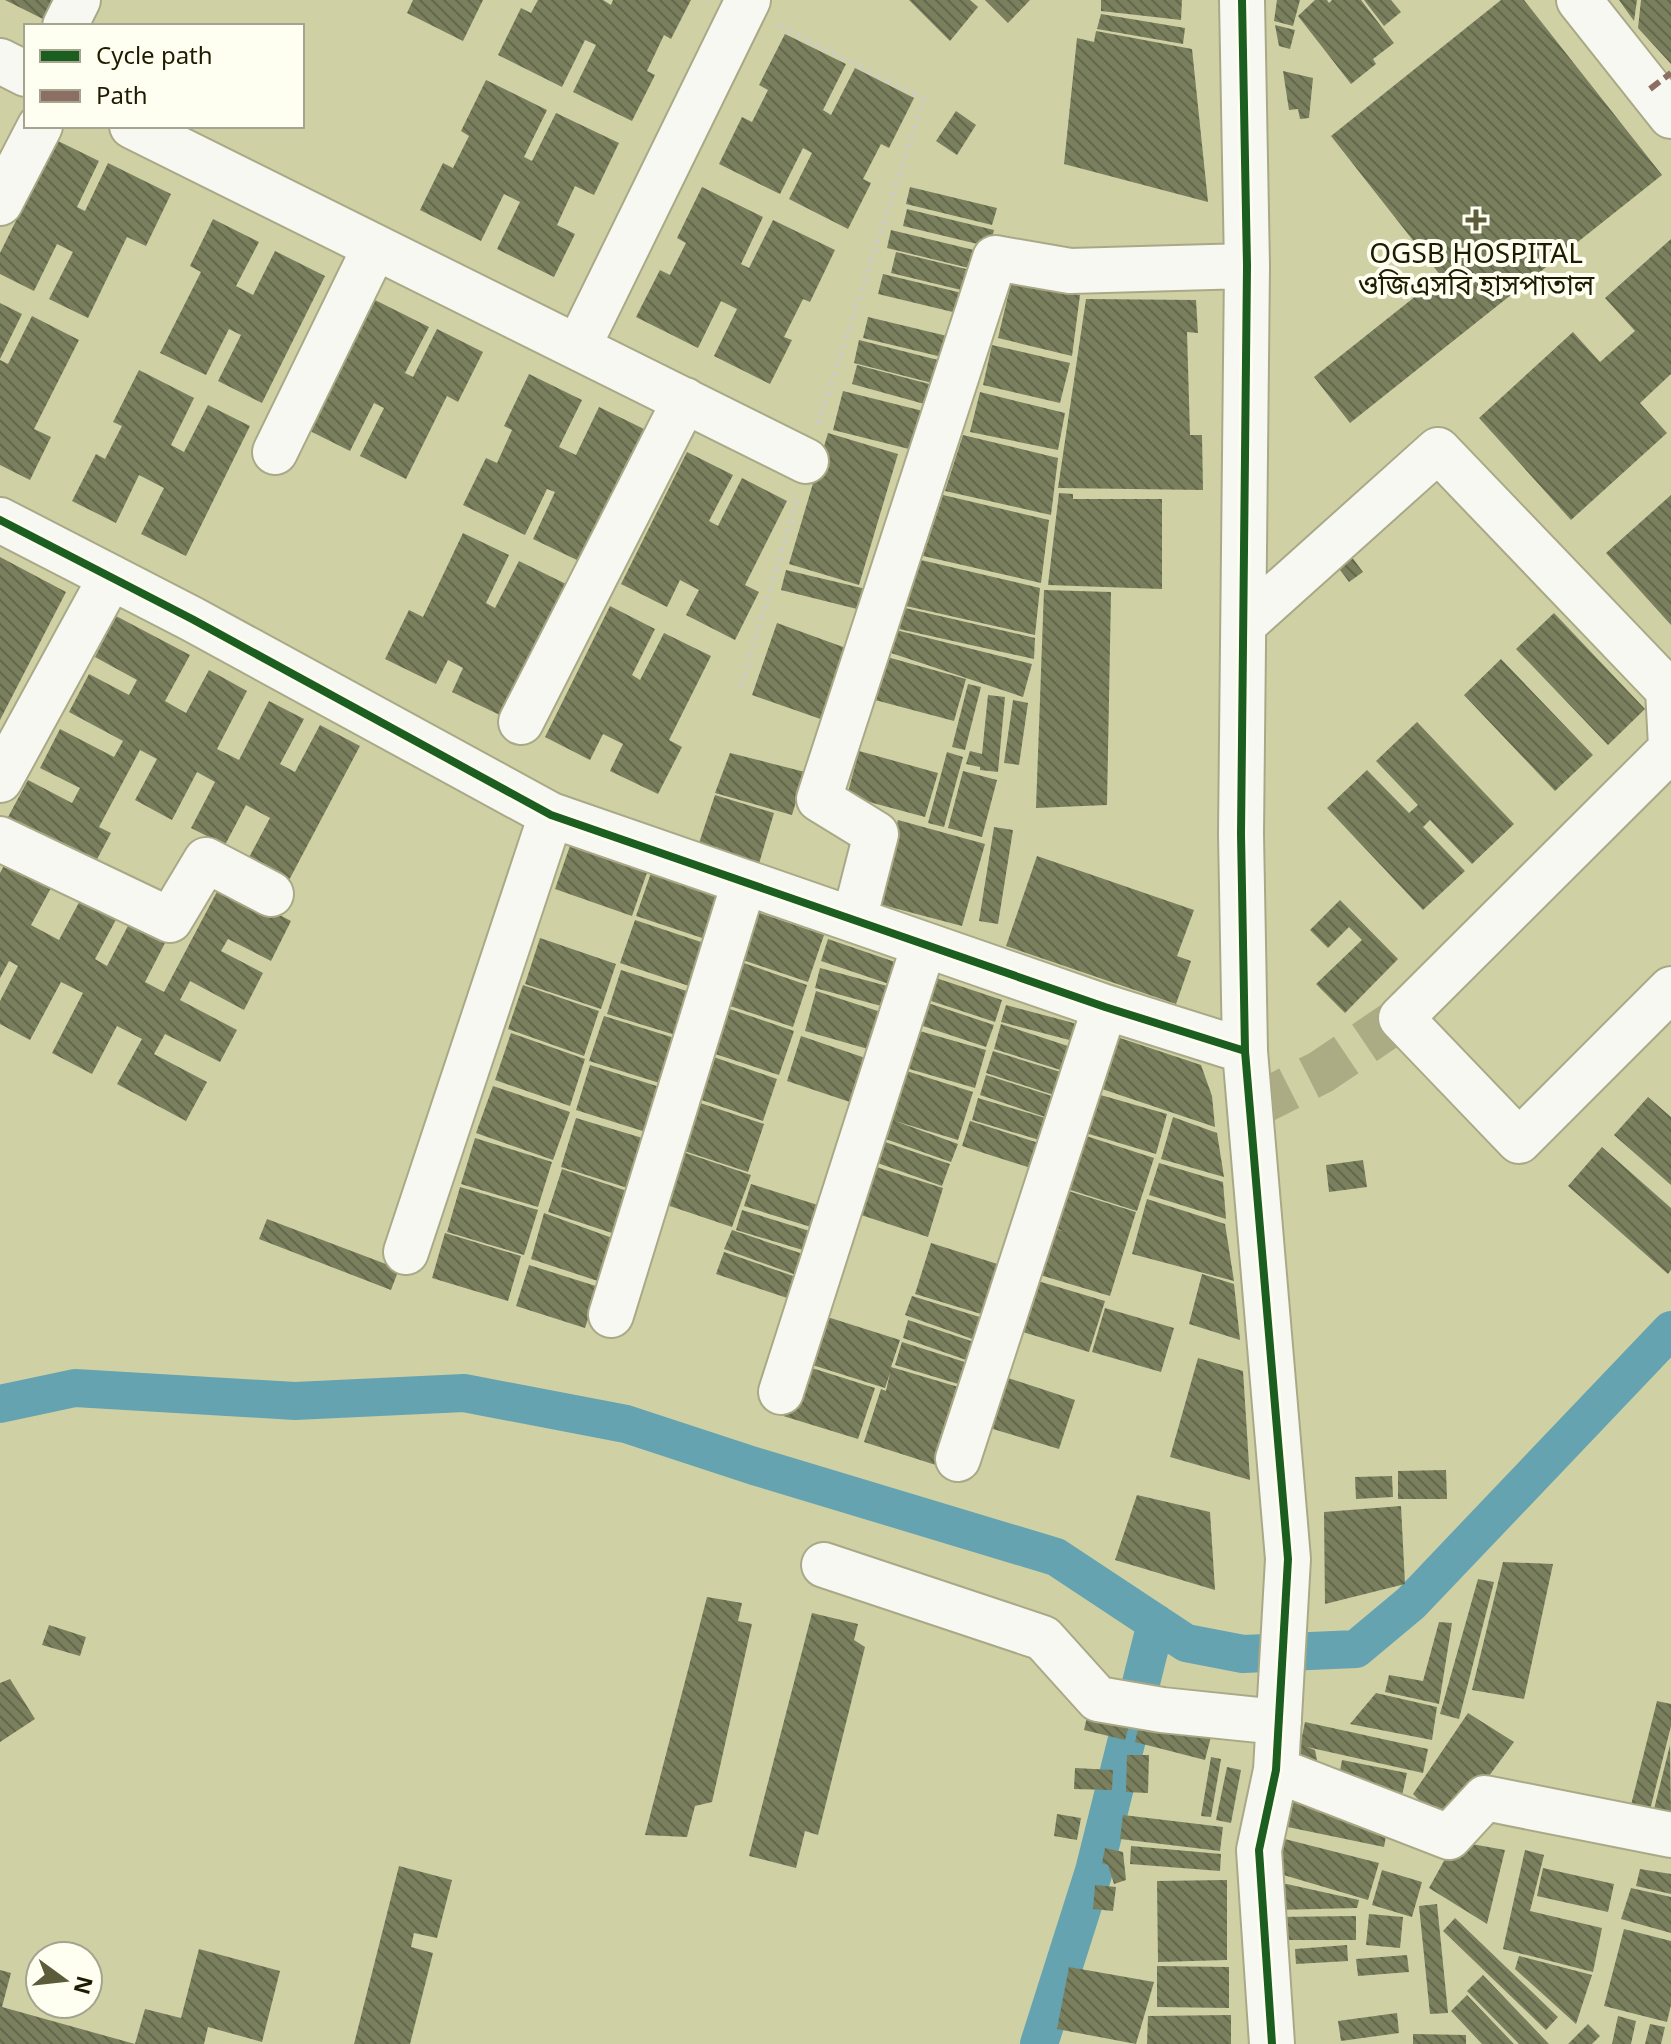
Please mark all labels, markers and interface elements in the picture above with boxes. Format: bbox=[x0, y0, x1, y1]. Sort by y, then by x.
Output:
legend bbox=[24, 24, 304, 128]
text: Cycle path bbox=[96, 38, 213, 71]
text: Path bbox=[96, 78, 147, 111]
marker: OGSB HOSPITAL ওজিএসবি হাসপাতাল bbox=[1465, 209, 1487, 231]
place label: OGSB HOSPITAL ওজিএসবি হাসপাতাল bbox=[1358, 233, 1595, 303]
north arrow bbox=[24, 1940, 104, 2020]
text: N bbox=[67, 1973, 101, 1998]

